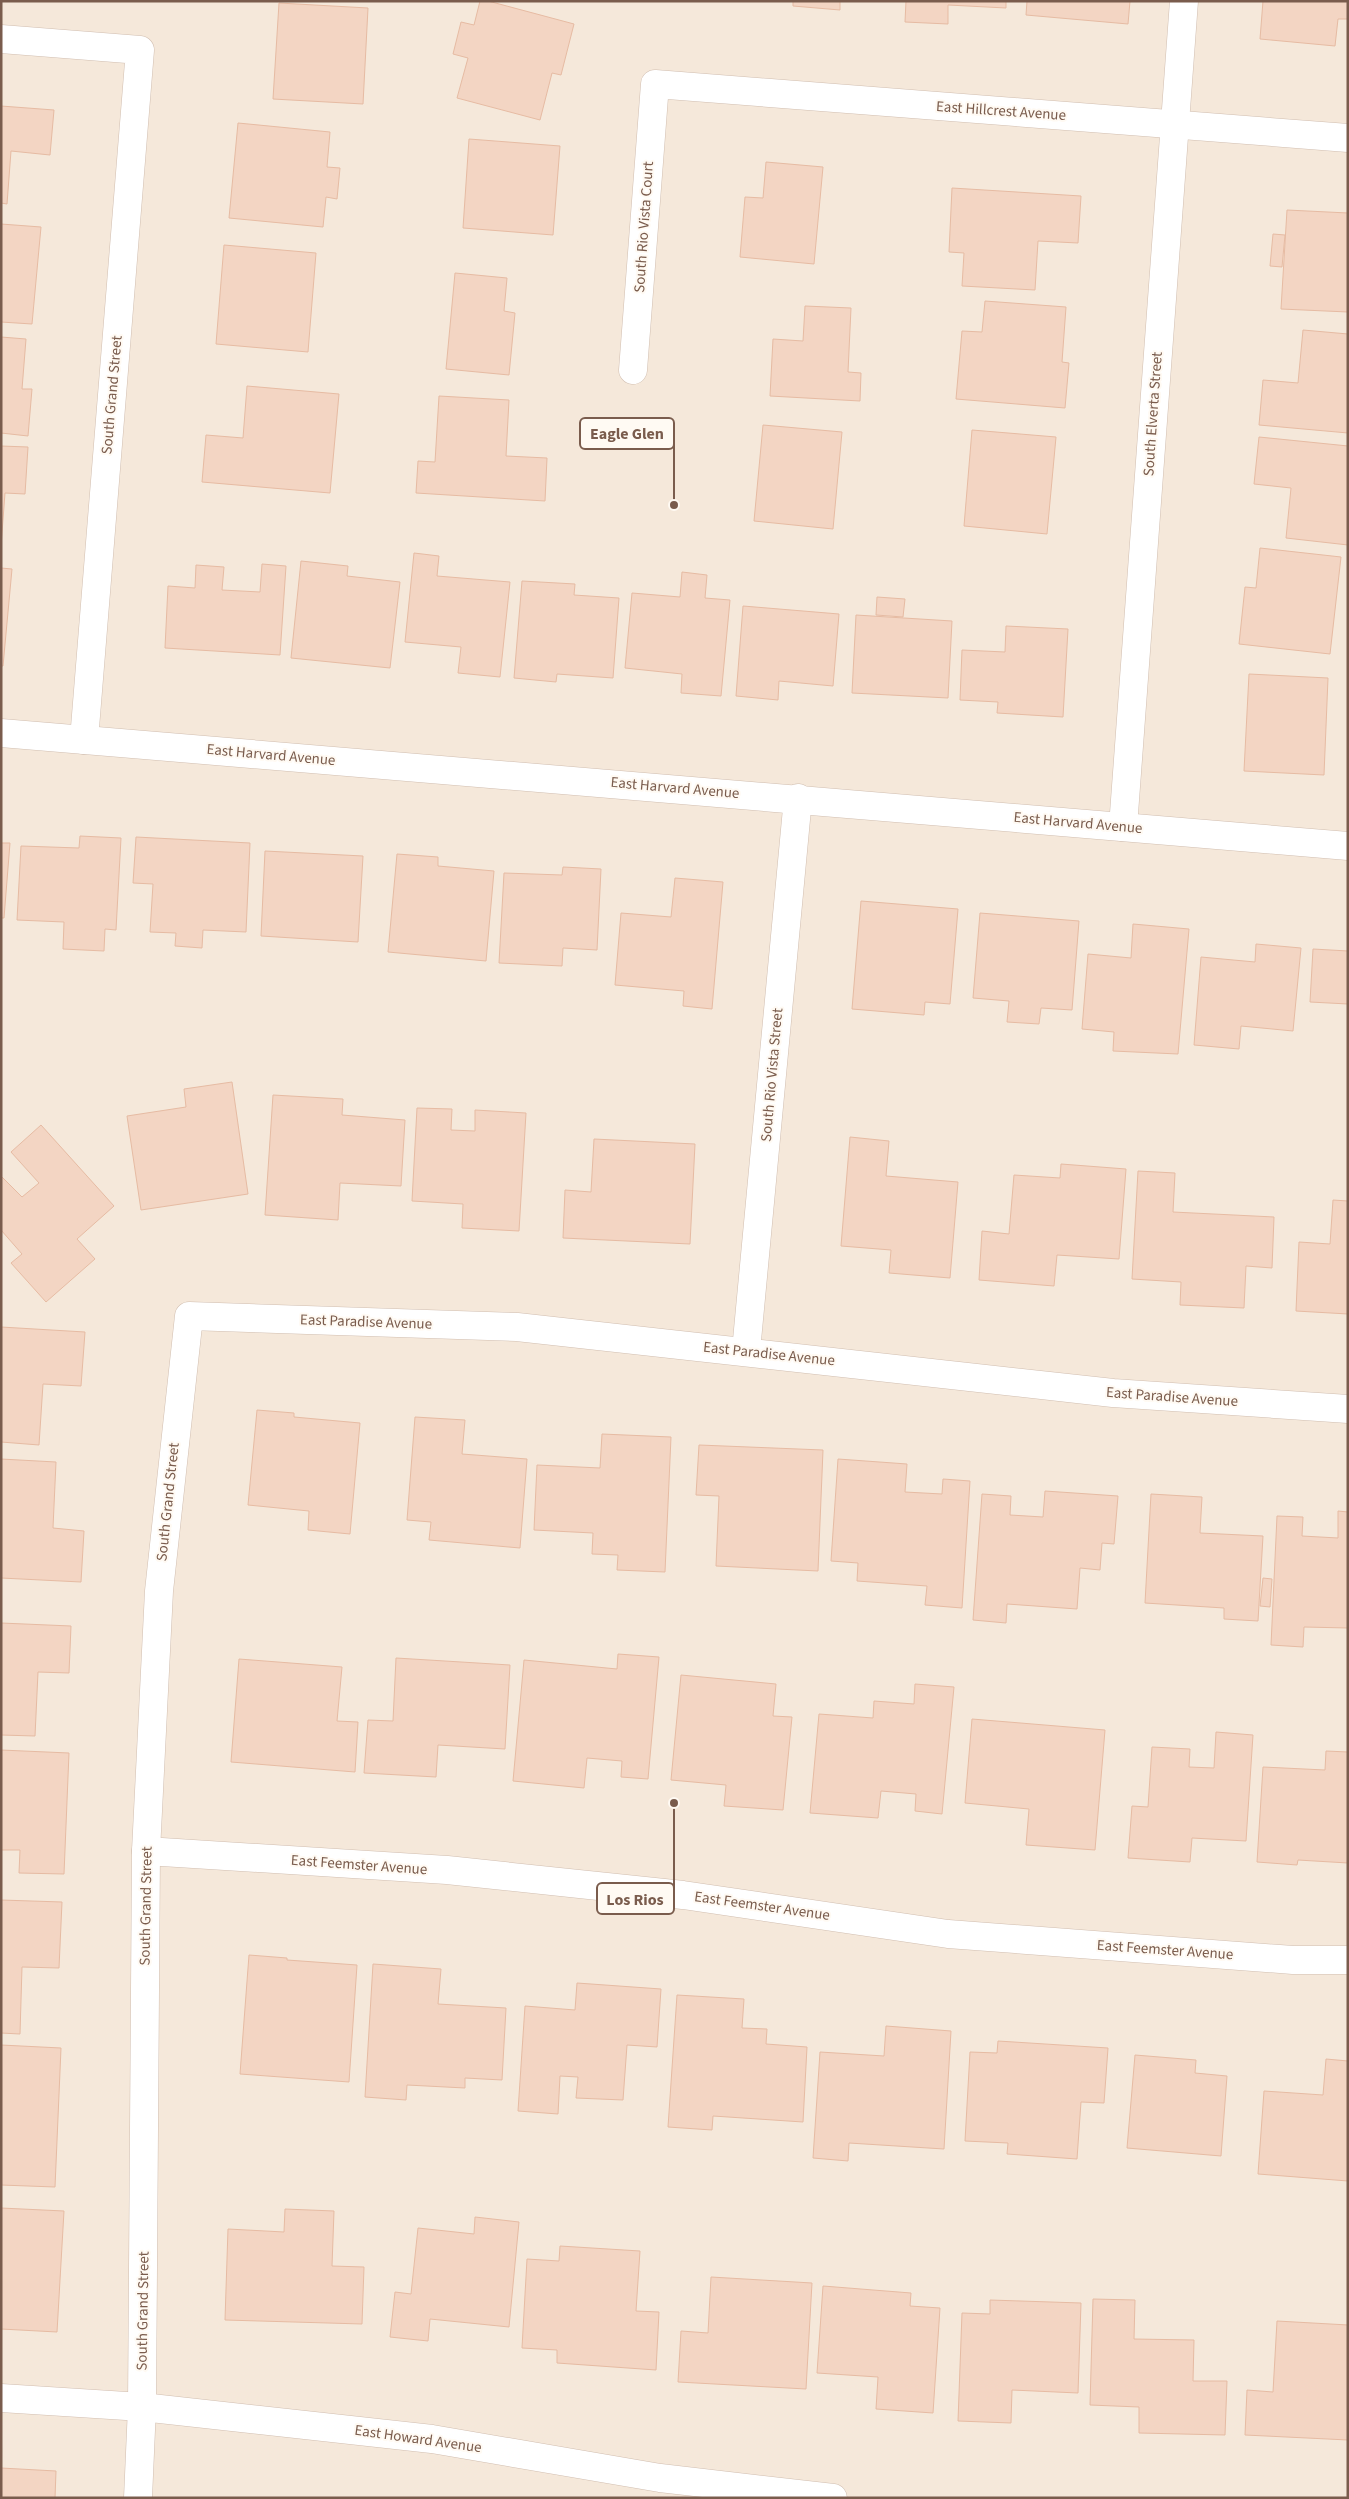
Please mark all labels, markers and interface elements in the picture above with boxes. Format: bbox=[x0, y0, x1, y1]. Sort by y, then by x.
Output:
street label: East Hillcrest Avenue bbox=[935, 96, 1067, 126]
street label: South Rio Vista Court bbox=[629, 161, 659, 293]
street label: South Grand Street bbox=[96, 335, 128, 455]
street label: South Elverta Street bbox=[1138, 351, 1168, 477]
callout: Eagle Glen bbox=[580, 418, 674, 449]
text: Eagle Glen bbox=[590, 423, 664, 445]
street label: East Harvard Avenue bbox=[206, 739, 336, 771]
street label: East Harvard Avenue bbox=[610, 772, 740, 804]
street label: East Harvard Avenue bbox=[1013, 807, 1143, 839]
street label: South Rio Vista Street bbox=[756, 1007, 788, 1143]
street label: East Paradise Avenue bbox=[300, 1309, 432, 1335]
street label: East Paradise Avenue bbox=[702, 1337, 836, 1371]
street label: East Paradise Avenue bbox=[1105, 1382, 1239, 1412]
street label: South Grand Street bbox=[151, 1442, 185, 1562]
street label: South Grand Street bbox=[134, 1846, 158, 1966]
street label: East Feemster Avenue bbox=[290, 1850, 428, 1880]
callout: Los Rios bbox=[597, 1883, 674, 1914]
street label: East Feemster Avenue bbox=[693, 1886, 831, 1926]
text: Los Rios bbox=[606, 1889, 664, 1911]
street label: East Feemster Avenue bbox=[1096, 1935, 1234, 1965]
street label: South Grand Street bbox=[131, 2251, 155, 2371]
street label: East Howard Avenue bbox=[353, 2420, 483, 2458]

